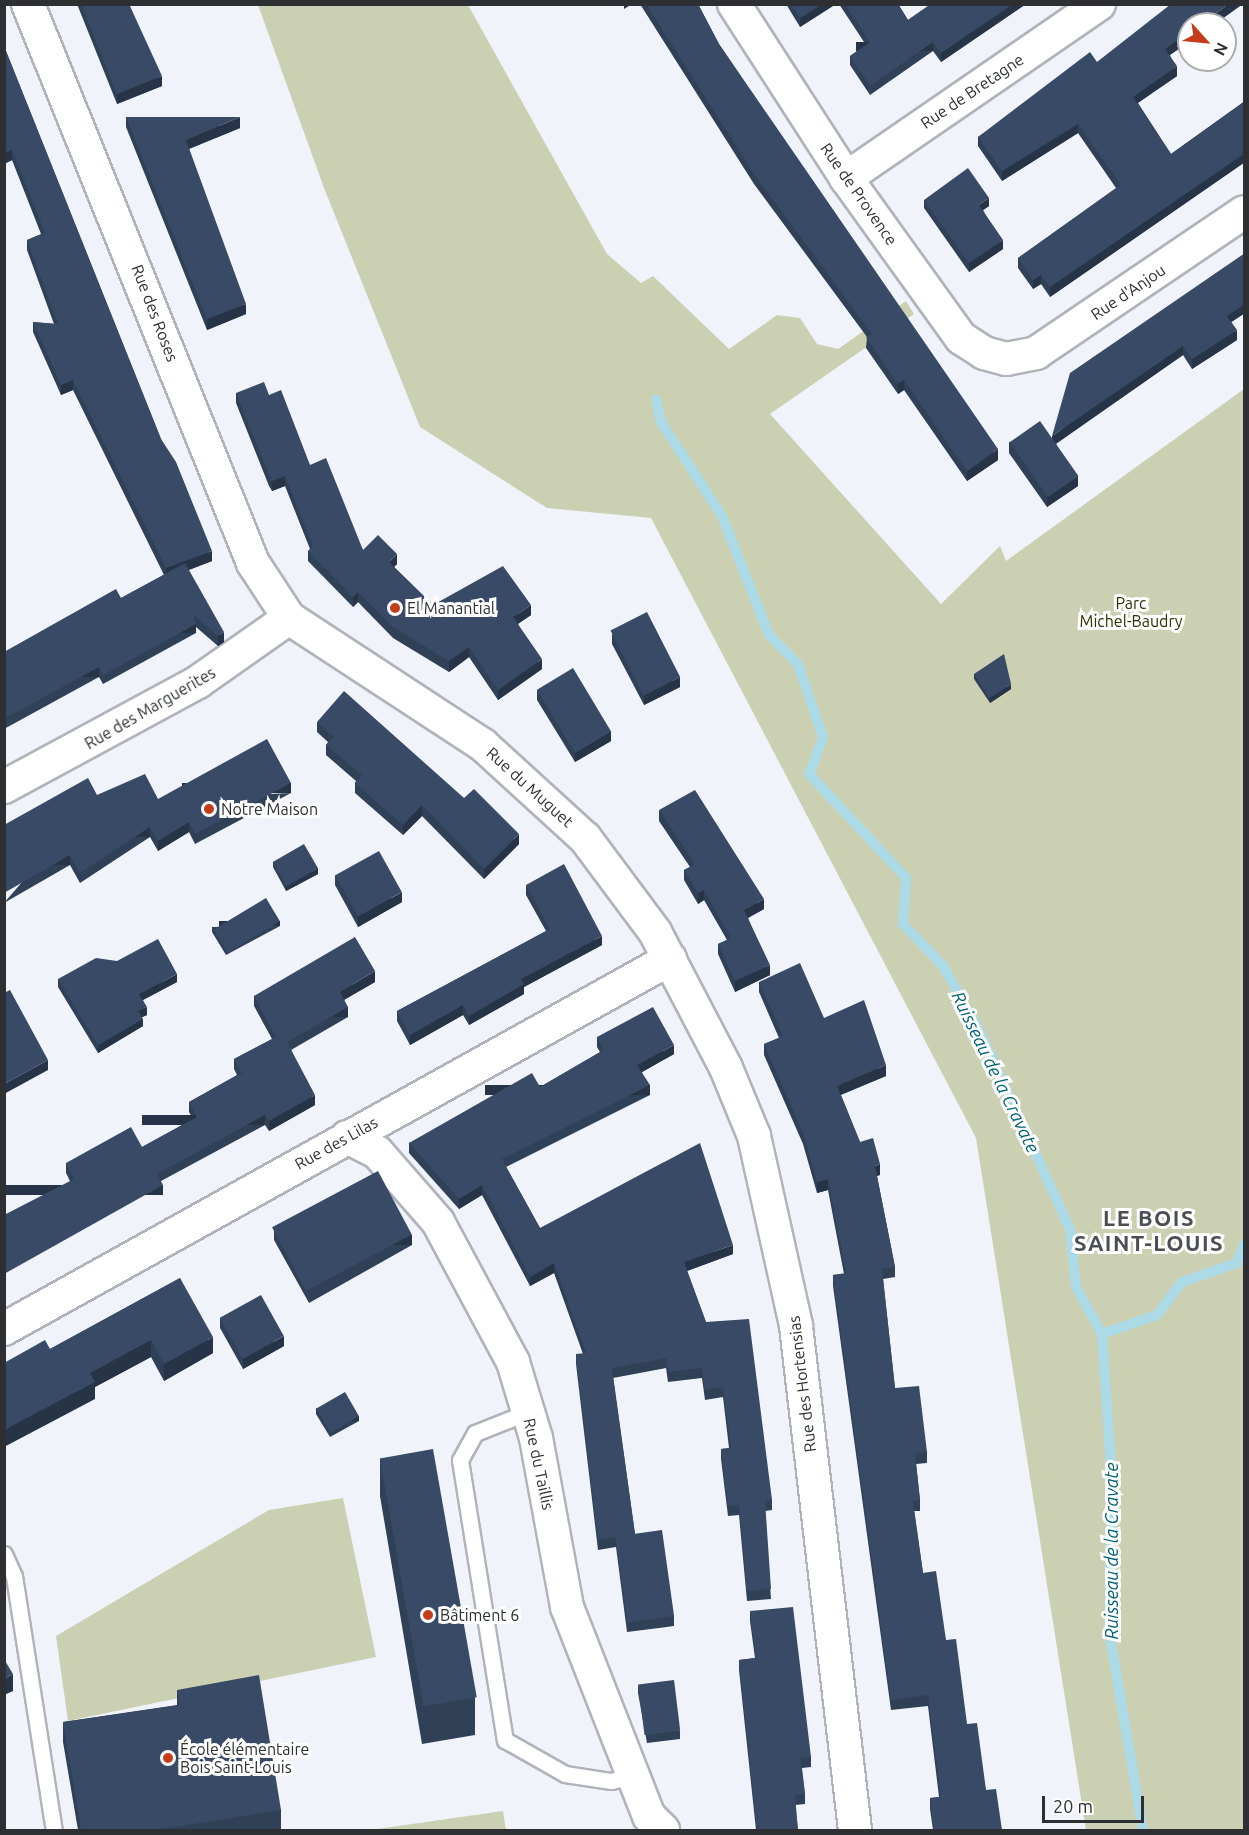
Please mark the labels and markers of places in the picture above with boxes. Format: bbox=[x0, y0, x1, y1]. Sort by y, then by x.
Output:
place label: El Manantial bbox=[407, 598, 495, 618]
marker: El Manantial bbox=[388, 601, 402, 615]
place label: Notre Maison bbox=[221, 799, 318, 819]
marker: Notre Maison bbox=[202, 802, 216, 816]
place label: Bâtiment 6 bbox=[440, 1605, 519, 1625]
marker: Bâtiment 6 bbox=[421, 1608, 435, 1622]
place label: École élémentaire Bois Saint-Louis bbox=[180, 1739, 309, 1777]
marker: École élémentaire Bois Saint-Louis bbox=[161, 1751, 175, 1765]

